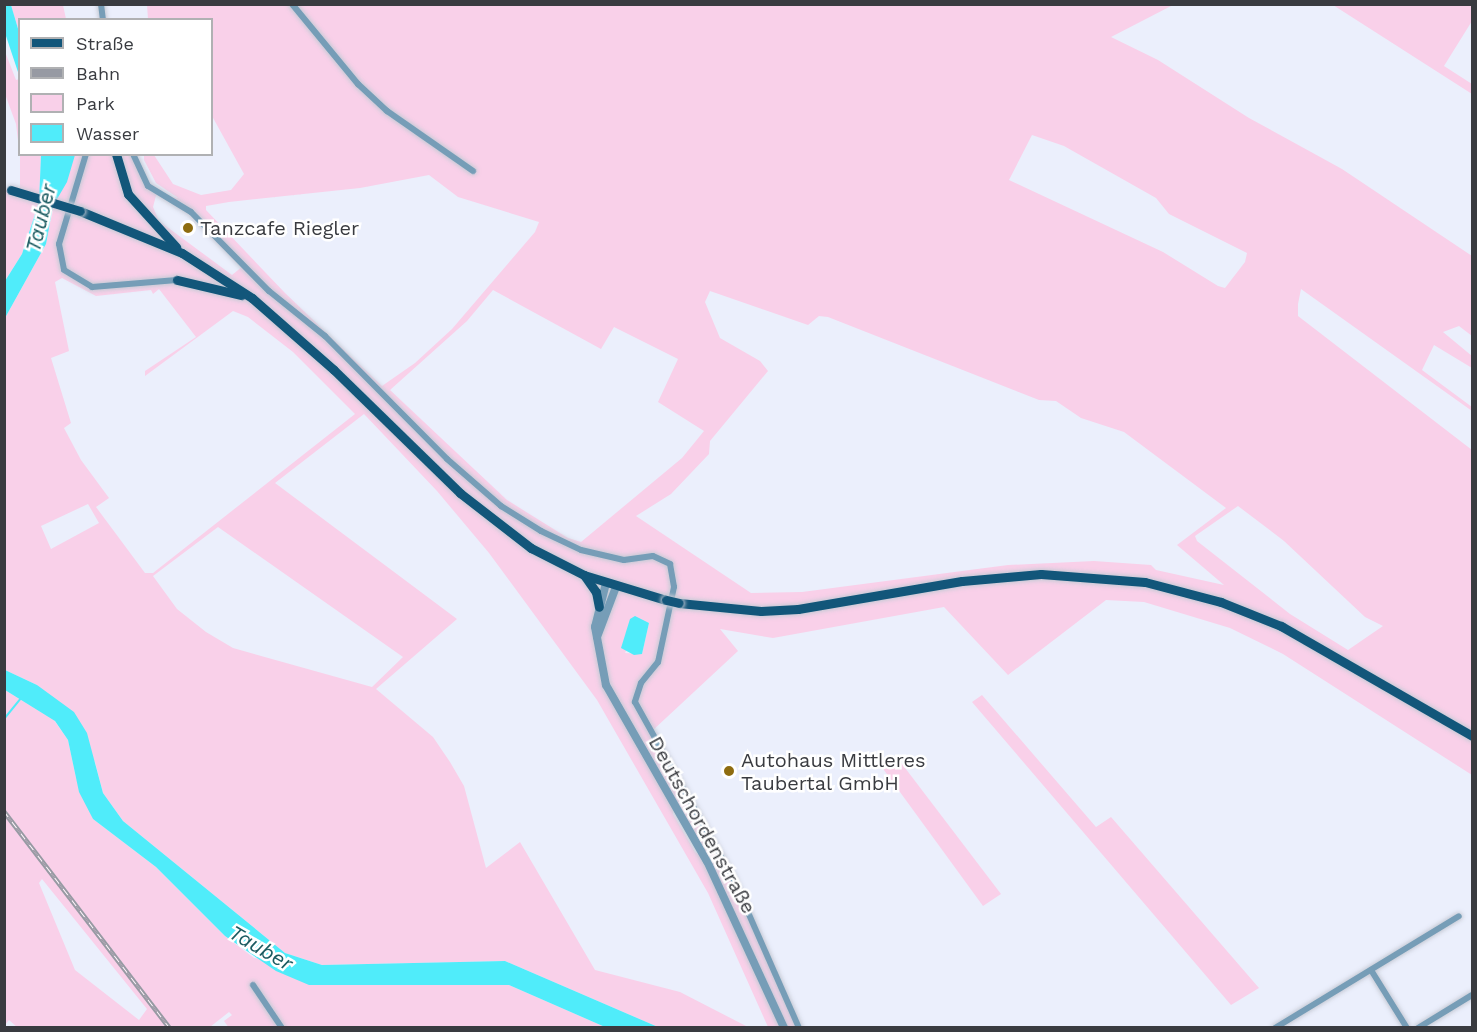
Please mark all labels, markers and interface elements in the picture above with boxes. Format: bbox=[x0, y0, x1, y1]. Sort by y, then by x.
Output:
legend bbox=[18, 18, 213, 156]
text: Straße bbox=[76, 33, 134, 54]
text: Bahn bbox=[76, 63, 120, 84]
text: Park bbox=[76, 93, 115, 114]
text: Wasser bbox=[76, 123, 139, 144]
water label: Tauber bbox=[20, 181, 62, 255]
place label: Tanzcafe Riegler bbox=[200, 216, 359, 240]
marker: Tanzcafe Riegler bbox=[181, 221, 195, 235]
street label: Deutschordenstraße bbox=[643, 732, 761, 918]
place label: Autohaus Mittleres Taubertal GmbH bbox=[741, 748, 926, 795]
marker: Autohaus Mittleres Taubertal GmbH bbox=[722, 764, 736, 778]
water label: Tauber bbox=[225, 920, 297, 976]

